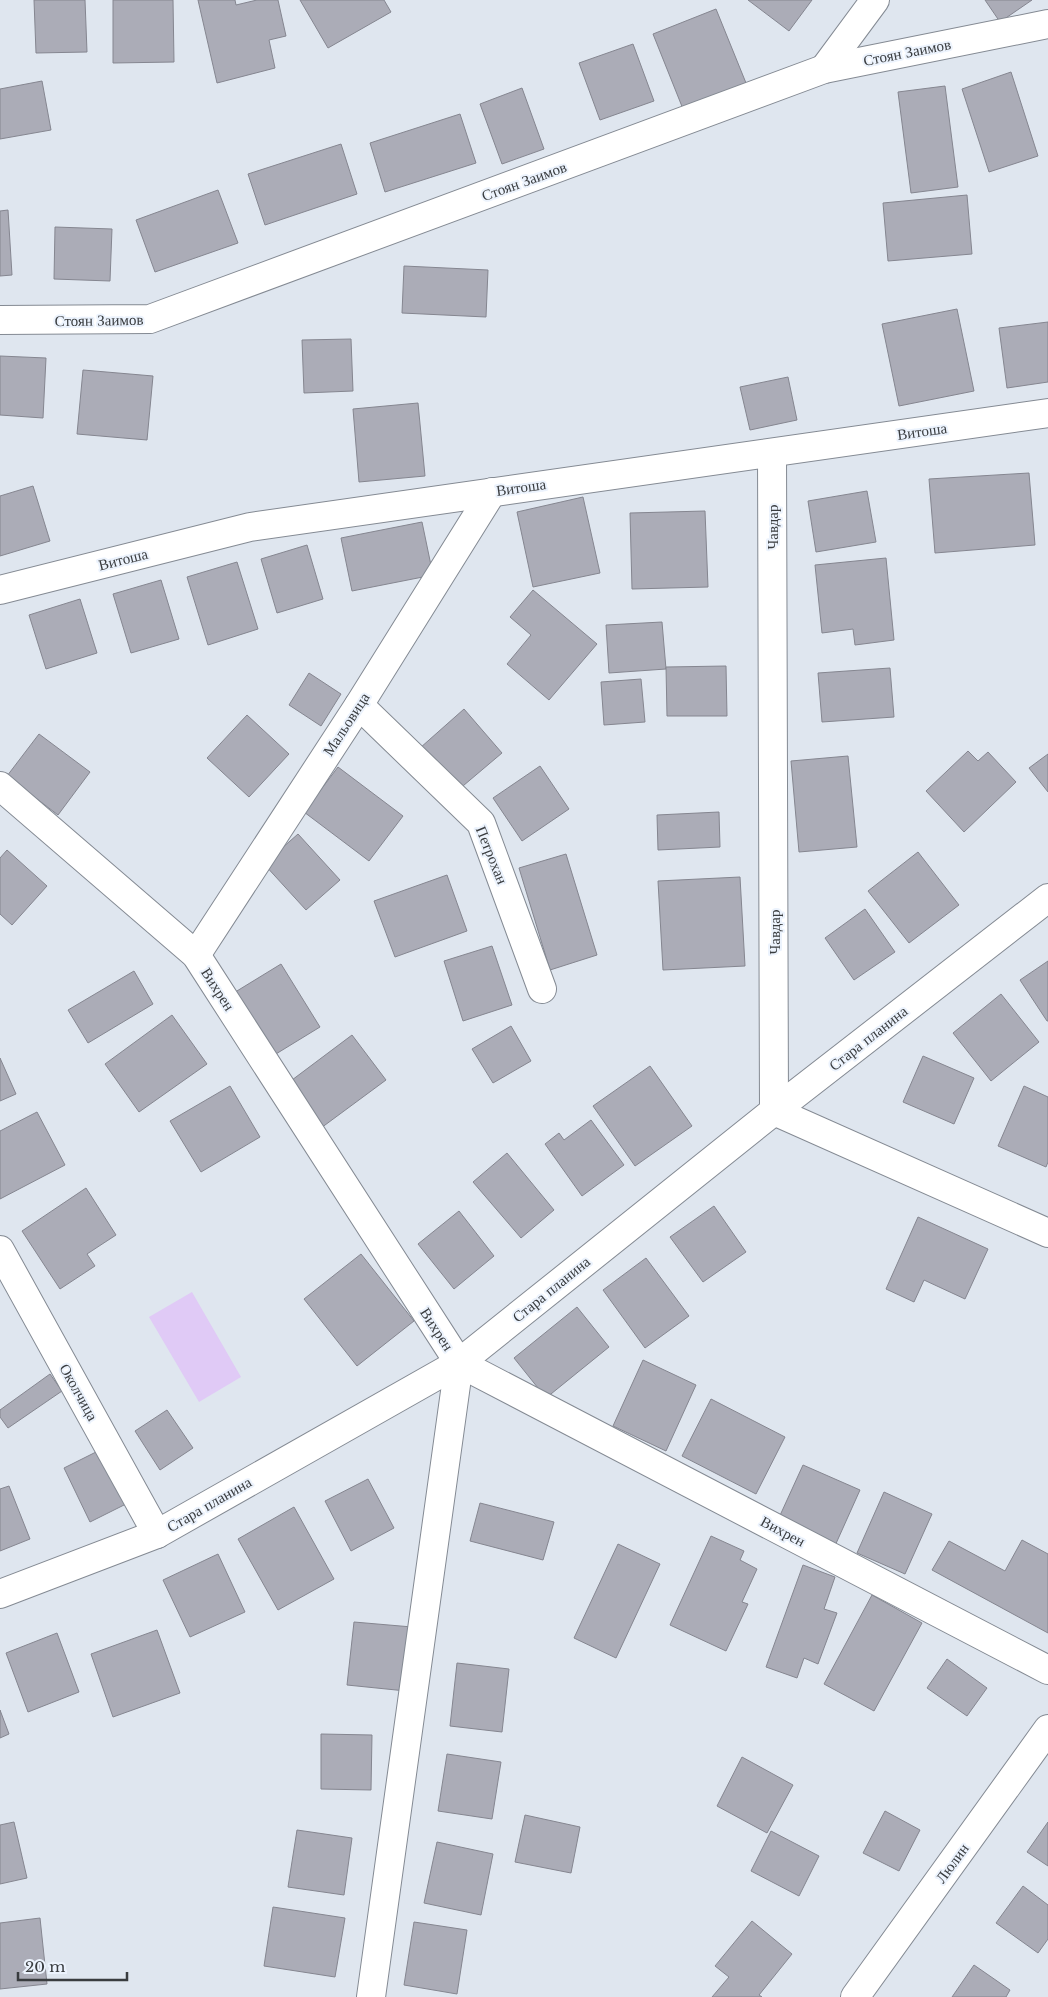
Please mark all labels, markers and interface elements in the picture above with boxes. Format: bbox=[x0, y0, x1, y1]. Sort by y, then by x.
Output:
street label: Стоян Заимов bbox=[862, 34, 952, 70]
street label: Стоян Заимов bbox=[479, 157, 569, 205]
street label: Стоян Заимов bbox=[54, 310, 144, 330]
street label: Витоша bbox=[896, 418, 948, 444]
street label: Витоша bbox=[495, 474, 547, 500]
street label: Чавдар bbox=[763, 505, 782, 549]
street label: Витоша bbox=[96, 544, 150, 574]
street label: Мальовица bbox=[318, 688, 374, 759]
street label: Петрохан bbox=[472, 823, 512, 887]
street label: Чавдар bbox=[765, 910, 784, 954]
street label: Вихрен bbox=[197, 964, 239, 1014]
street label: Стара планина bbox=[825, 1001, 911, 1075]
street label: Стара планина bbox=[508, 1252, 594, 1326]
street label: Вихрен bbox=[416, 1304, 458, 1354]
street label: Околчица bbox=[56, 1360, 103, 1424]
street label: Стара планина bbox=[163, 1472, 255, 1536]
street label: Вихрен bbox=[757, 1511, 809, 1551]
street label: Люлин bbox=[931, 1839, 973, 1887]
scale bar bbox=[18, 1950, 126, 1982]
text: 20 m bbox=[25, 1957, 65, 1976]

